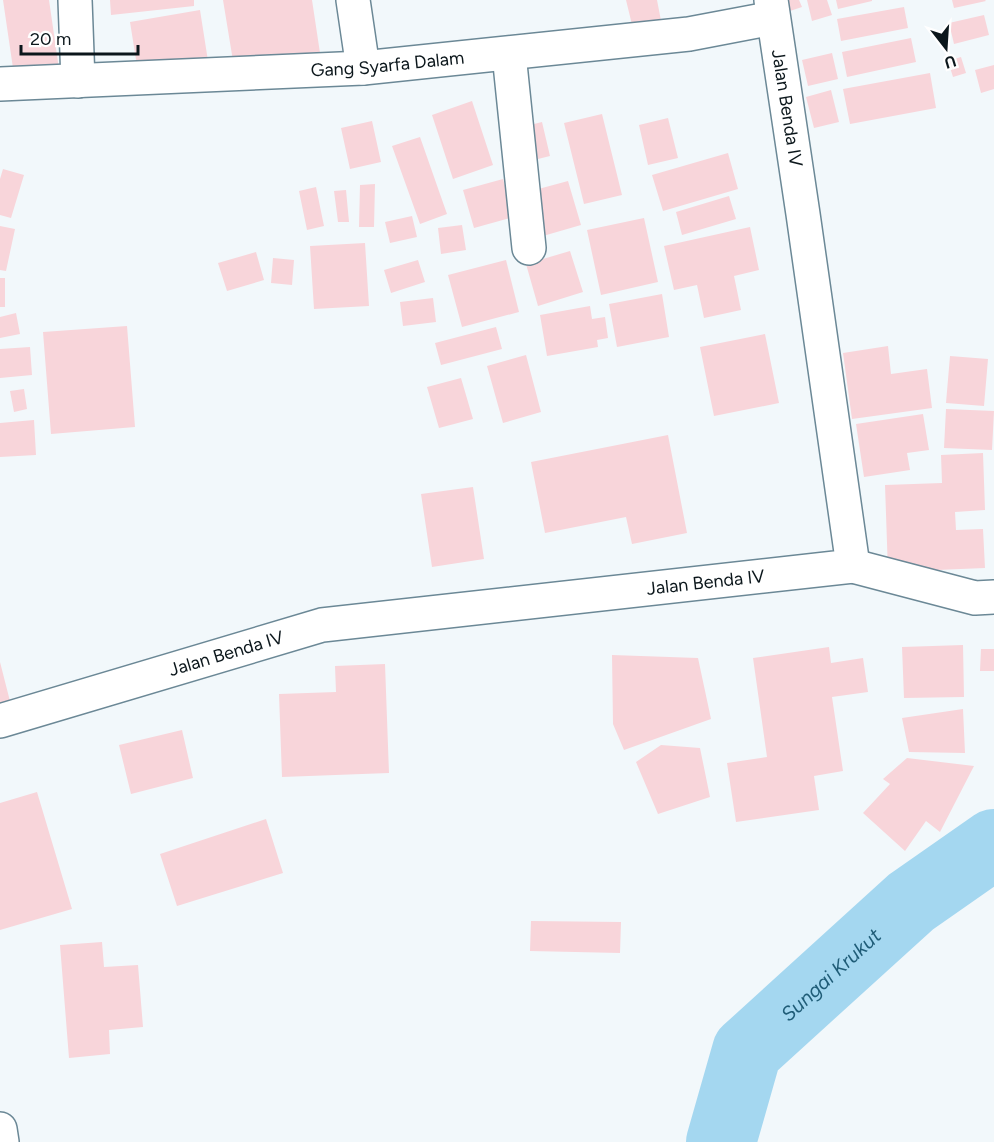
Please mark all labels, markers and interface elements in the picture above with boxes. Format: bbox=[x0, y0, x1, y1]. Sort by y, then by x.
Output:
scale bar bbox=[21, 18, 138, 56]
north arrow bbox=[916, 18, 976, 78]
text: 20 m bbox=[30, 28, 71, 50]
street label: Gang Syarfa Dalam bbox=[310, 47, 465, 81]
street label: Jalan Benda IV bbox=[767, 48, 807, 169]
text: U bbox=[942, 51, 958, 73]
street label: Jalan Benda IV bbox=[645, 565, 766, 600]
street label: Jalan Benda IV bbox=[166, 626, 287, 681]
water label: Sungai Krukut bbox=[776, 923, 886, 1026]

